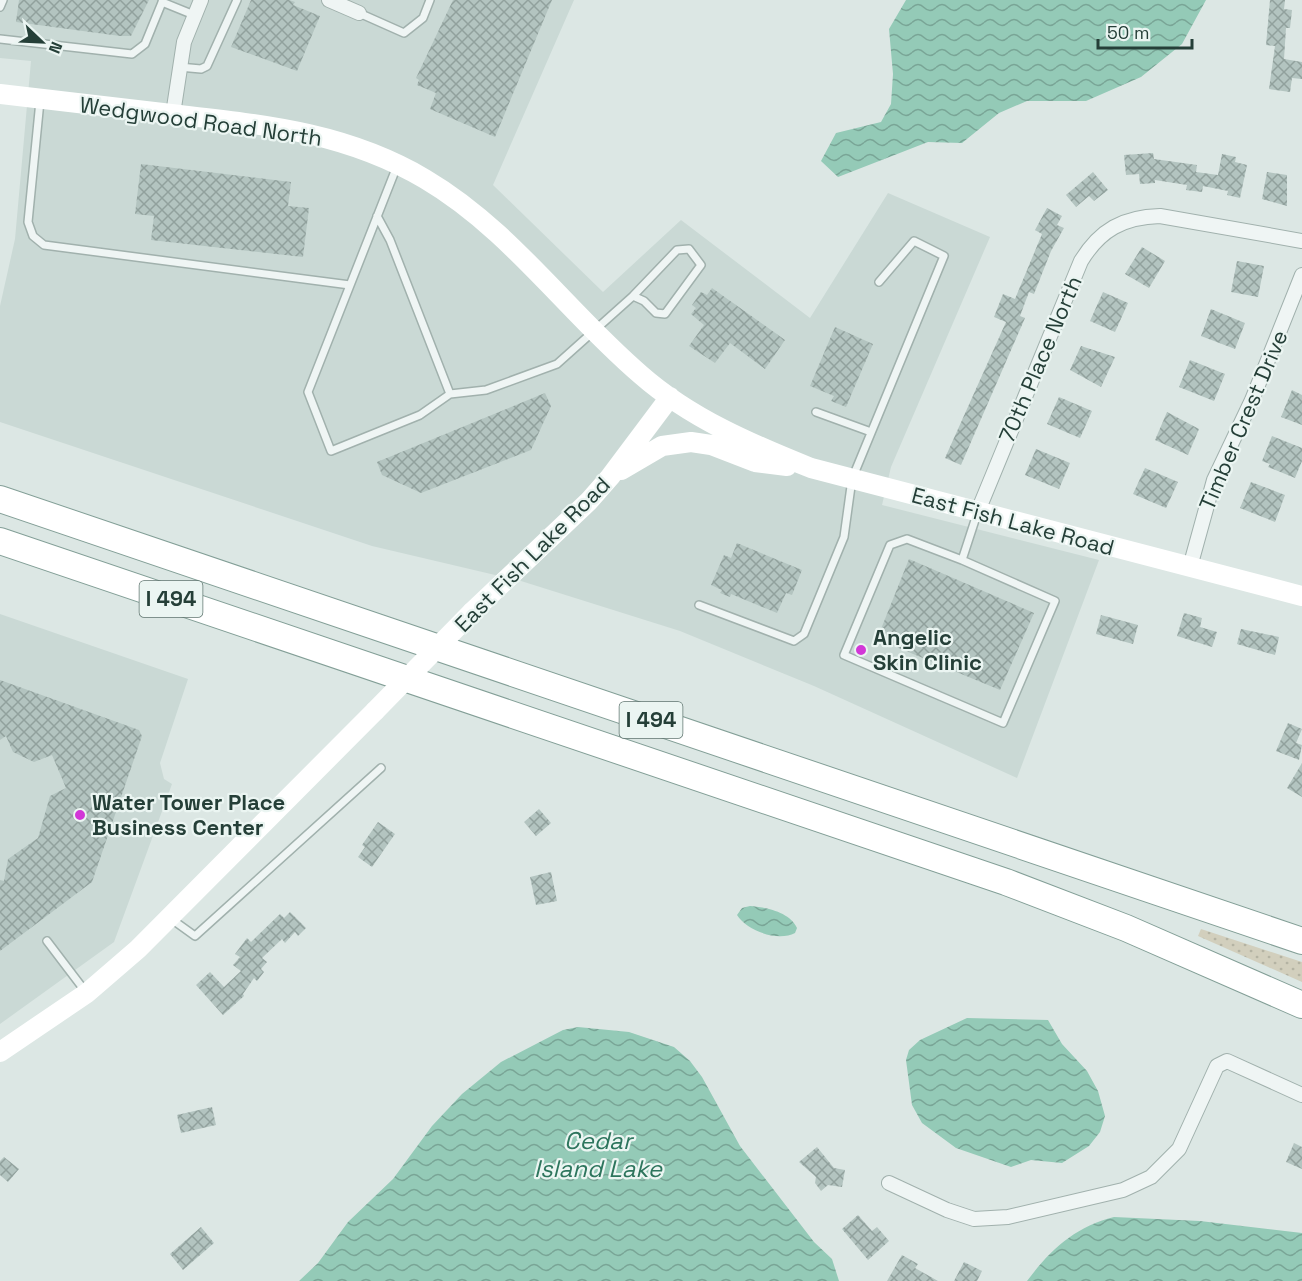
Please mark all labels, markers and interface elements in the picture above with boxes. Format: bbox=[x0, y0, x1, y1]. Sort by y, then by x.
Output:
north arrow bbox=[12, 12, 72, 72]
scale bar bbox=[1098, 12, 1192, 50]
text: 50 m bbox=[1107, 21, 1149, 44]
text: N bbox=[44, 39, 67, 57]
street label: Wedgwood Road North bbox=[78, 90, 324, 152]
street label: 70th Place North bbox=[992, 271, 1088, 447]
street label: Timber Crest Drive bbox=[1192, 326, 1294, 514]
street label: East Fish Lake Road bbox=[448, 470, 616, 638]
street label: East Fish Lake Road bbox=[909, 480, 1117, 562]
road number: I 494 bbox=[140, 581, 202, 617]
place label: Angelic Skin Clinic bbox=[873, 623, 982, 676]
marker: Angelic Skin Clinic bbox=[854, 643, 868, 657]
road number: I 494 bbox=[620, 702, 682, 738]
place label: Water Tower Place Business Center bbox=[92, 788, 285, 841]
marker: Water Tower Place Business Center bbox=[73, 808, 87, 822]
water label: Cedar Island Lake bbox=[534, 1125, 663, 1184]

